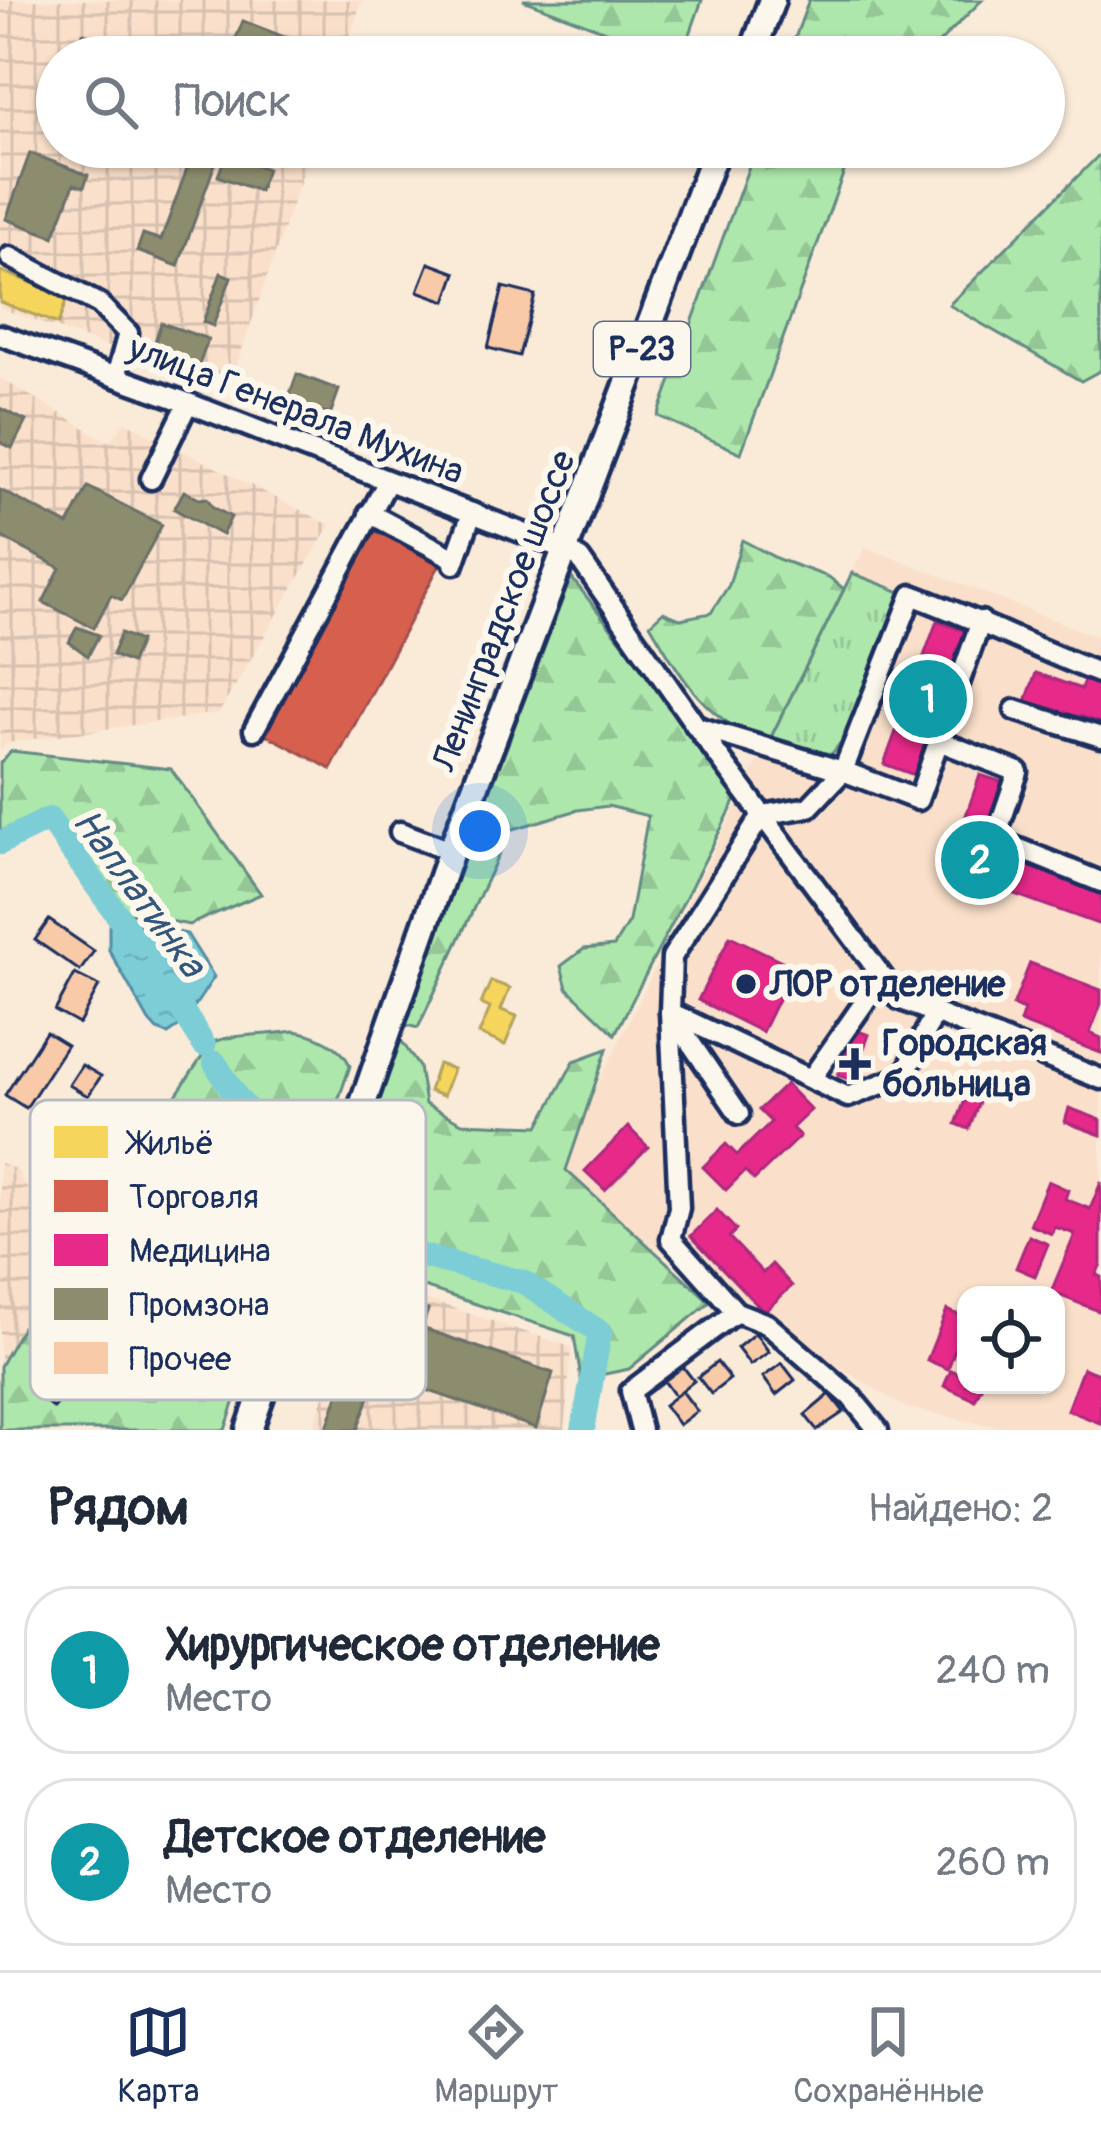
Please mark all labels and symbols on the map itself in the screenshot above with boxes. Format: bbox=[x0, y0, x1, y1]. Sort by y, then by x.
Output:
road number: Р-23 bbox=[594, 322, 690, 376]
street label: улица Генерала Мухина bbox=[121, 325, 470, 495]
street label: Ленинградское шоссе bbox=[422, 444, 586, 779]
pin: 1 bbox=[889, 654, 967, 744]
water label: Наплатинка bbox=[62, 799, 218, 988]
your location bbox=[450, 801, 510, 861]
pin: 2 bbox=[941, 815, 1019, 905]
place label: ЛОР отделение bbox=[769, 962, 1007, 1007]
marker: ЛОР отделение bbox=[733, 971, 759, 997]
place label: Городская больница bbox=[882, 1021, 1047, 1107]
marker: Городская больница bbox=[839, 1048, 871, 1080]
legend bbox=[30, 1100, 426, 1400]
text: Жильё bbox=[124, 1123, 214, 1164]
text: Торговля bbox=[129, 1177, 259, 1218]
text: Медицина bbox=[129, 1231, 271, 1272]
text: Промзона bbox=[129, 1285, 269, 1326]
text: Прочее bbox=[129, 1339, 231, 1380]

